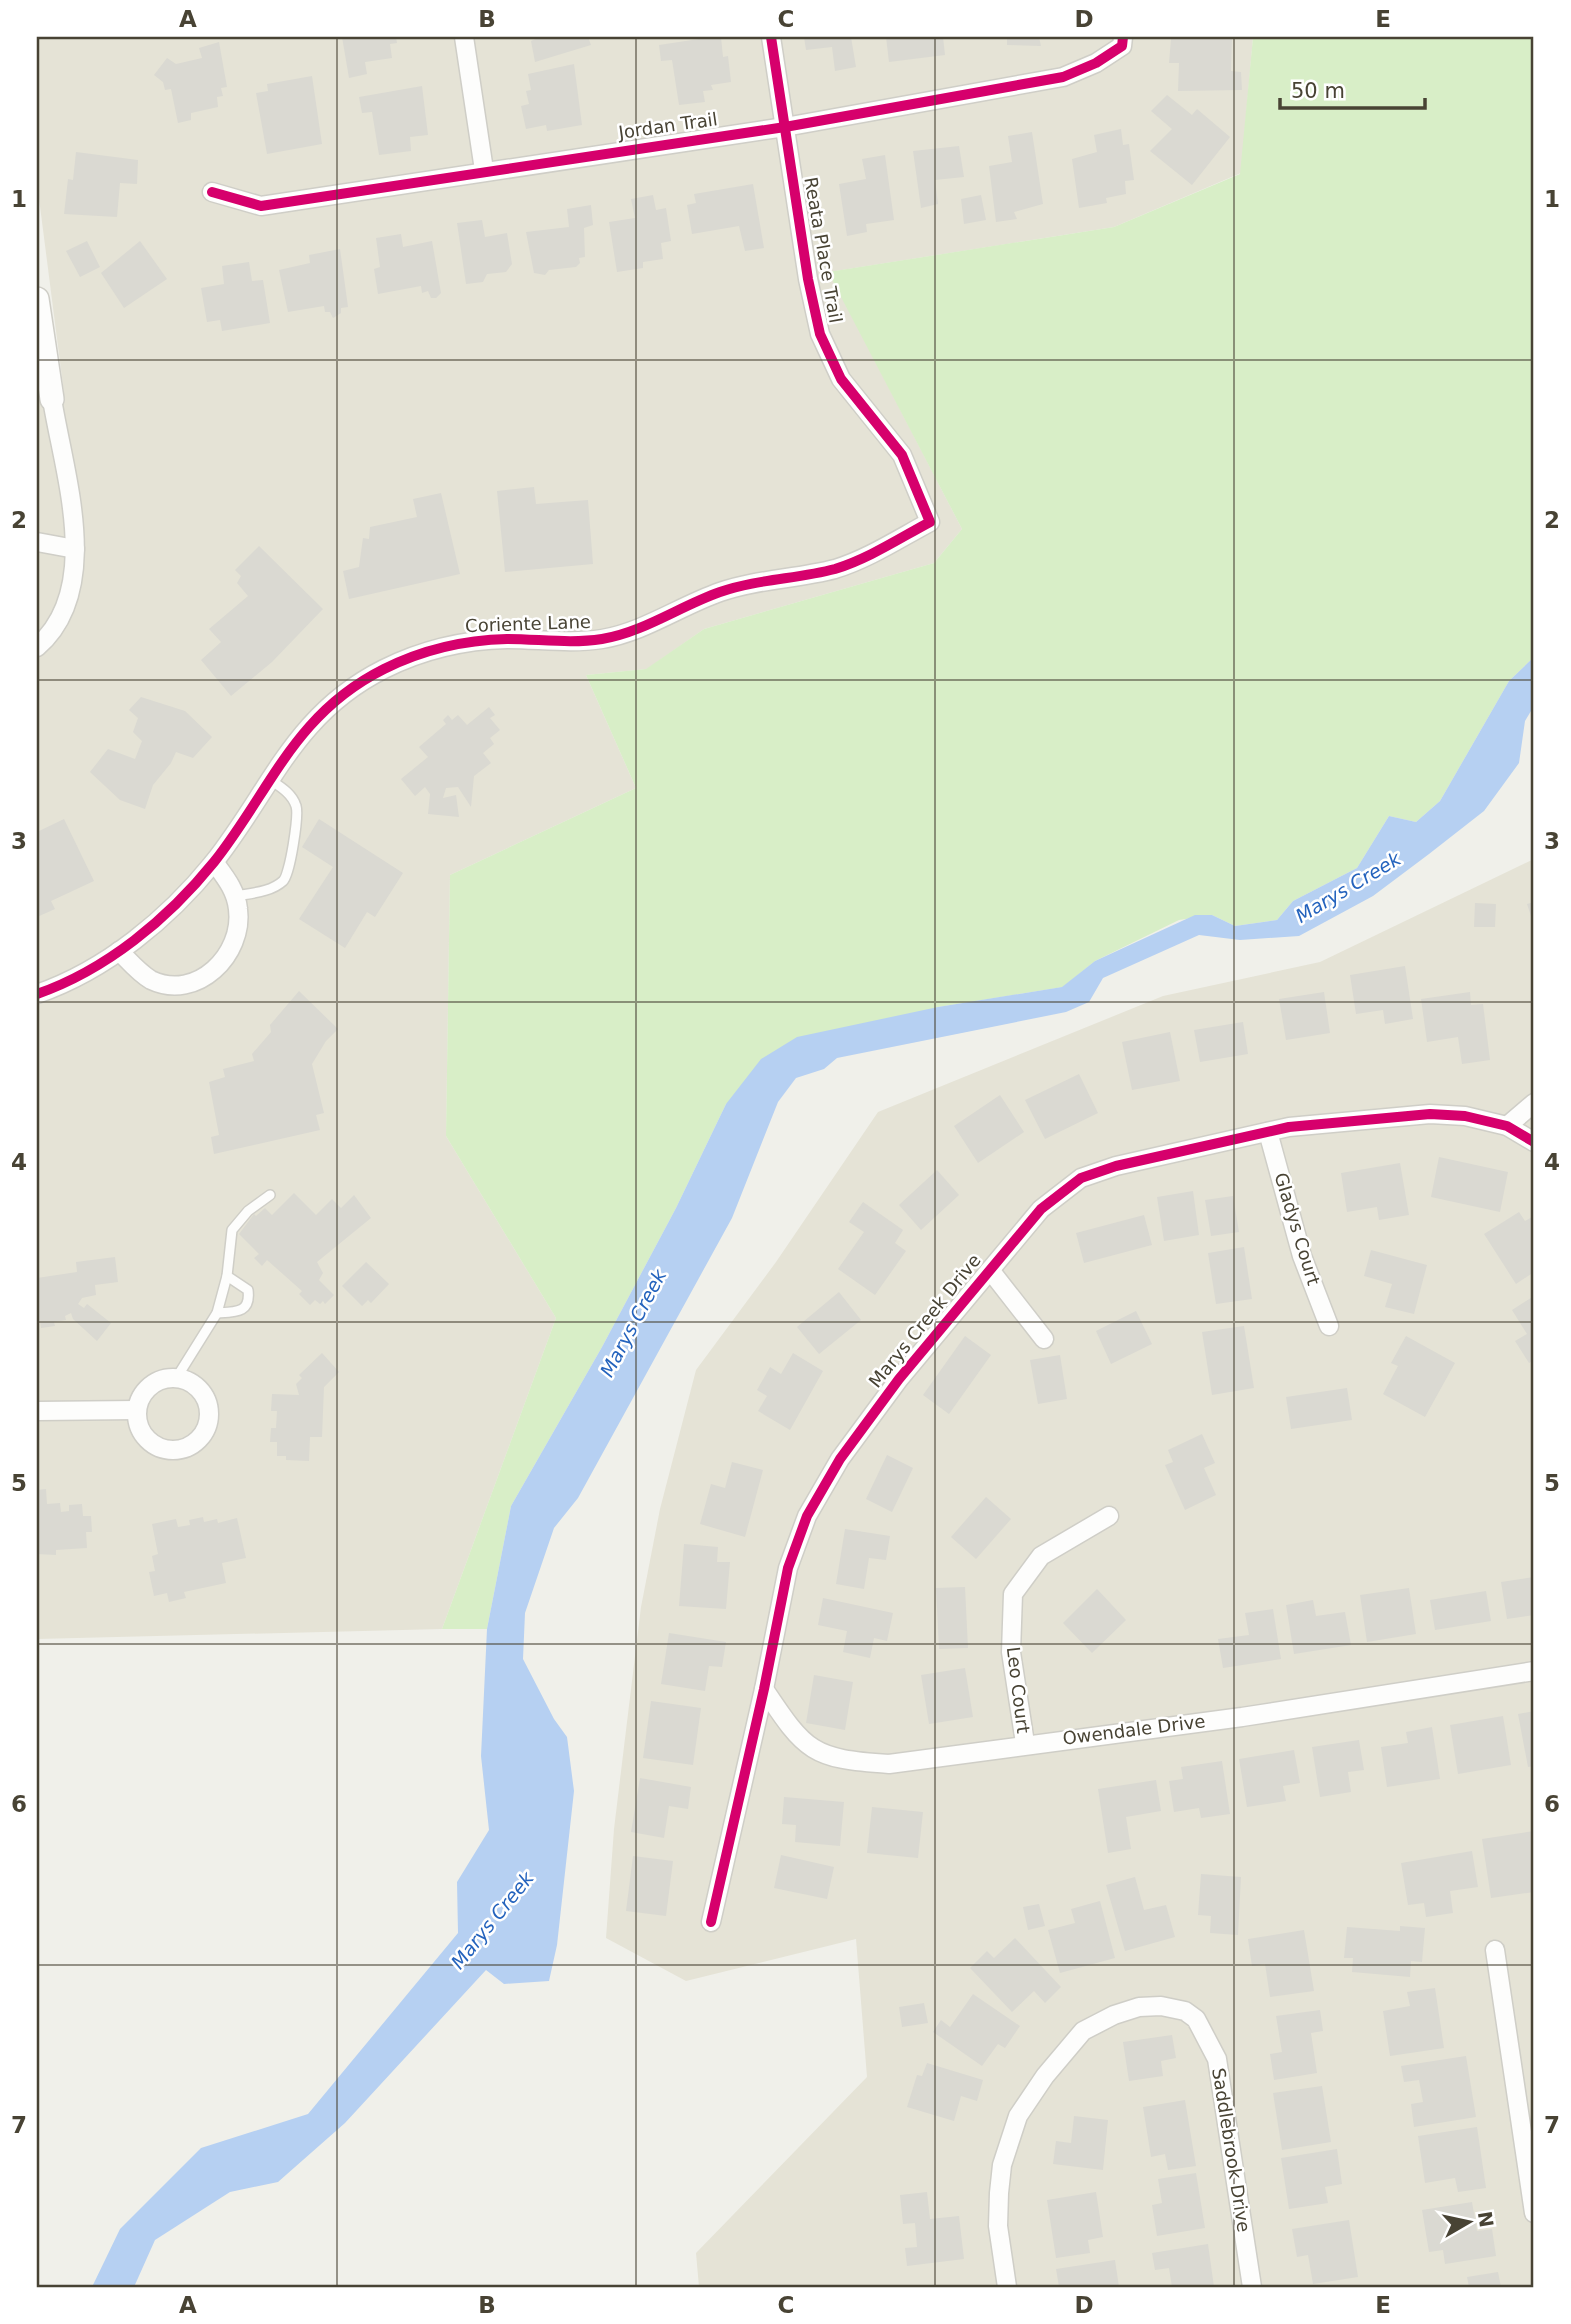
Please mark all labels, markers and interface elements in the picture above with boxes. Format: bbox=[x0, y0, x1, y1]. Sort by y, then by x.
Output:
text: A bbox=[179, 6, 197, 32]
text: B bbox=[478, 6, 496, 32]
text: C bbox=[778, 6, 794, 32]
text: D bbox=[1074, 6, 1094, 32]
text: E bbox=[1375, 6, 1391, 32]
scale bar bbox=[1280, 66, 1426, 110]
text: 50 m bbox=[1291, 79, 1345, 103]
street label: Jordan Trail bbox=[616, 108, 719, 143]
street label: Reata Place Trail bbox=[800, 175, 847, 325]
text: 1 bbox=[11, 186, 27, 212]
text: 1 bbox=[1544, 186, 1560, 212]
text: 2 bbox=[11, 507, 27, 533]
text: 2 bbox=[1544, 507, 1560, 533]
street label: Coriente Lane bbox=[465, 611, 591, 636]
text: 3 bbox=[11, 828, 27, 854]
text: 3 bbox=[1544, 828, 1560, 854]
water label: Marys Creek bbox=[1292, 847, 1405, 927]
text: 4 bbox=[11, 1149, 27, 1175]
text: 4 bbox=[1544, 1149, 1560, 1175]
street label: Gladys Court bbox=[1270, 1170, 1325, 1288]
street label: Marys Creek Drive bbox=[864, 1250, 985, 1392]
water label: Marys Creek bbox=[595, 1265, 671, 1380]
text: 5 bbox=[11, 1470, 27, 1496]
text: 5 bbox=[1544, 1470, 1560, 1496]
street label: Leo Court bbox=[1003, 1645, 1034, 1734]
street label: Owendale Drive bbox=[1061, 1710, 1206, 1749]
text: 6 bbox=[11, 1791, 27, 1817]
text: 6 bbox=[1544, 1791, 1560, 1817]
water label: Marys Creek bbox=[446, 1866, 538, 1973]
street label: Saddlebrook Drive bbox=[1208, 2066, 1255, 2234]
text: 7 bbox=[11, 2112, 27, 2138]
text: 7 bbox=[1544, 2112, 1560, 2138]
north arrow bbox=[1434, 2188, 1504, 2258]
text: N bbox=[1474, 2210, 1498, 2229]
text: A bbox=[179, 2292, 197, 2318]
text: B bbox=[478, 2292, 496, 2318]
text: C bbox=[778, 2292, 794, 2318]
text: D bbox=[1074, 2292, 1094, 2318]
text: E bbox=[1375, 2292, 1391, 2318]

